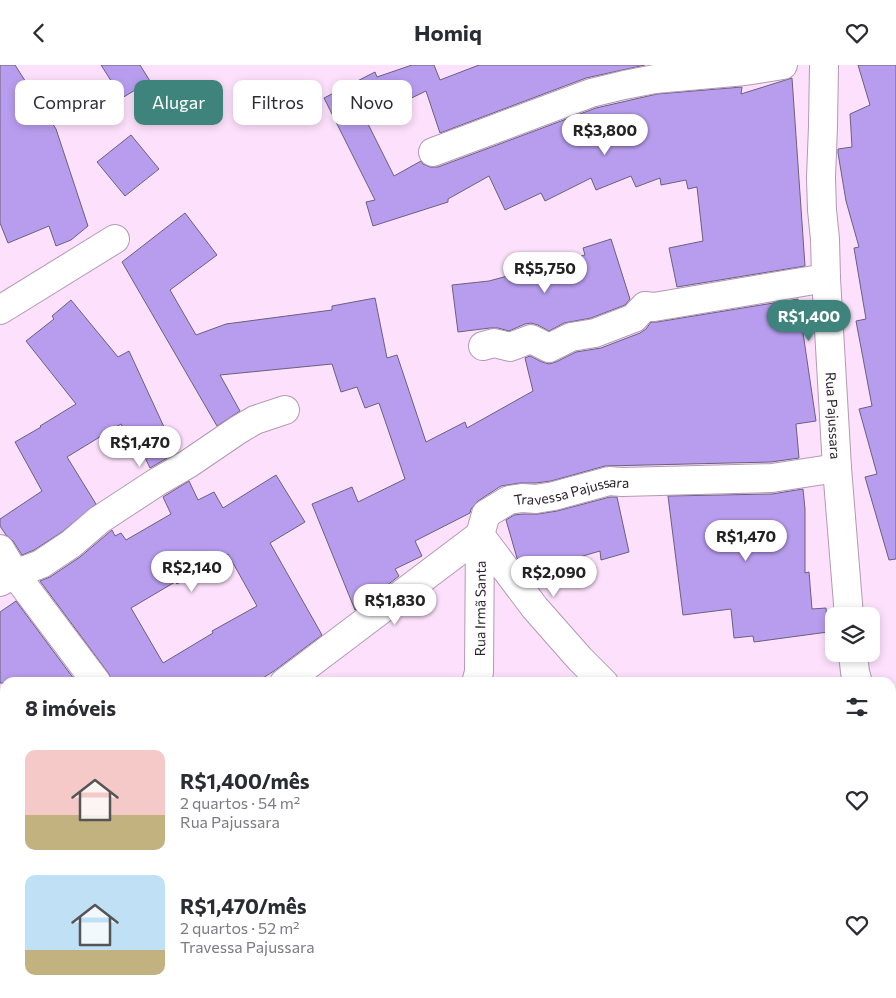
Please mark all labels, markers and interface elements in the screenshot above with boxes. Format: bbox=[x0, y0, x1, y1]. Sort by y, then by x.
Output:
icon: back bbox=[25, 19, 53, 47]
text: Homiq bbox=[414, 19, 482, 46]
icon: heart bbox=[843, 19, 871, 47]
chip: Comprar bbox=[15, 80, 124, 125]
chip: Alugar bbox=[134, 80, 223, 125]
chip: Filtros bbox=[233, 80, 322, 125]
chip: Novo bbox=[332, 80, 412, 125]
pin: R$3,800 bbox=[559, 113, 651, 156]
text: R$3,800 bbox=[573, 120, 637, 139]
pin: R$5,750 bbox=[499, 251, 591, 294]
text: R$5,750 bbox=[514, 258, 576, 277]
pin: R$1,400 bbox=[763, 299, 855, 342]
text: R$1,400 bbox=[778, 306, 840, 325]
street label: Rua Pajussara bbox=[823, 371, 845, 460]
pin: R$1,470 bbox=[94, 425, 186, 468]
text: R$1,470 bbox=[110, 432, 170, 451]
street label: Travessa Pajussara bbox=[513, 473, 630, 508]
pin: R$1,470 bbox=[700, 519, 792, 562]
text: R$1,470 bbox=[716, 526, 776, 545]
pin: R$2,140 bbox=[146, 551, 238, 593]
pin: R$2,090 bbox=[508, 555, 600, 598]
text: R$2,140 bbox=[162, 557, 222, 576]
street label: Rua Irmã Santa bbox=[471, 561, 488, 656]
text: R$2,090 bbox=[522, 562, 586, 581]
pin: R$1,830 bbox=[349, 583, 441, 626]
text: R$1,830 bbox=[364, 590, 426, 609]
map controls bbox=[825, 607, 880, 662]
button: layers bbox=[825, 607, 880, 662]
icon: filters bbox=[843, 693, 871, 721]
text: 8 imóveis bbox=[25, 695, 116, 720]
text: R$1,400/mês bbox=[180, 768, 310, 793]
icon: home bbox=[65, 770, 125, 830]
icon: heart bbox=[843, 786, 871, 814]
text: 2 quartos · 54 m² bbox=[180, 793, 300, 812]
text: Rua Pajussara bbox=[180, 812, 280, 831]
text: R$1,470/mês bbox=[180, 893, 307, 918]
icon: home bbox=[65, 895, 125, 955]
icon: heart bbox=[843, 911, 871, 939]
text: 2 quartos · 52 m² bbox=[180, 918, 300, 937]
text: Travessa Pajussara bbox=[180, 937, 315, 956]

